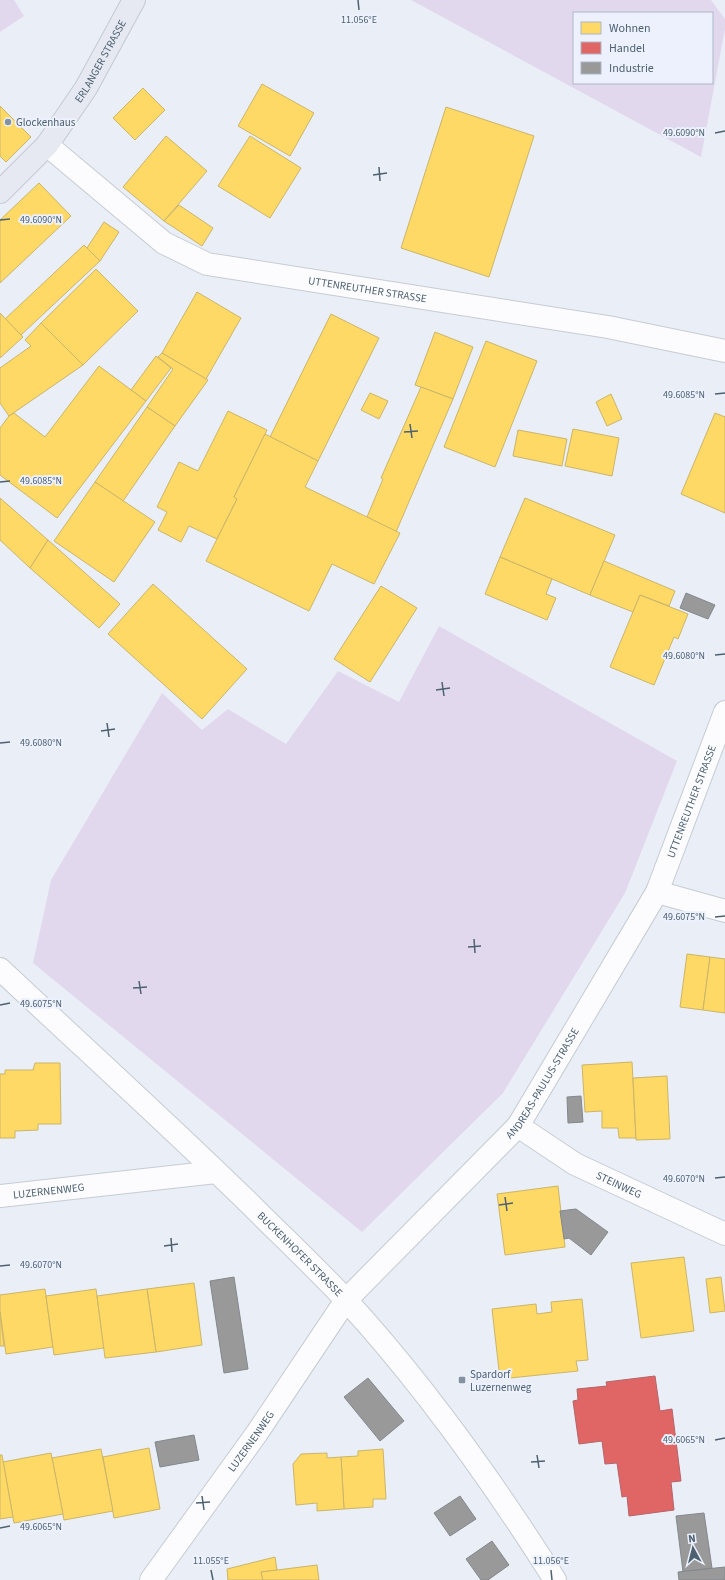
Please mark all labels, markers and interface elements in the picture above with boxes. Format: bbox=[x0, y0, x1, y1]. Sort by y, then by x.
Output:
legend bbox=[573, 12, 713, 84]
text: 11.056°E bbox=[341, 13, 377, 27]
street label: ERLANGER STRASSE bbox=[71, 17, 129, 105]
text: Wohnen bbox=[609, 20, 651, 37]
text: Handel bbox=[609, 40, 645, 57]
text: Industrie bbox=[609, 60, 654, 77]
place label: Glockenhaus bbox=[16, 115, 76, 130]
marker: Glockenhaus bbox=[3, 117, 13, 127]
text: 49.6090°N bbox=[663, 126, 705, 140]
text: 49.6090°N bbox=[20, 213, 62, 227]
street label: UTTENREUTHER STRASSE bbox=[307, 273, 428, 306]
text: 49.6085°N bbox=[663, 388, 705, 402]
text: 49.6085°N bbox=[20, 474, 62, 488]
text: 49.6080°N bbox=[663, 649, 705, 663]
text: 49.6080°N bbox=[20, 736, 62, 750]
street label: UTTENREUTHER STRASSE bbox=[663, 743, 719, 860]
text: 49.6075°N bbox=[663, 910, 705, 924]
text: 49.6075°N bbox=[20, 997, 62, 1011]
street label: ANDREAS-PAULUS-STRASSE bbox=[502, 1025, 582, 1142]
street label: STEINWEG bbox=[594, 1167, 644, 1202]
text: 49.6070°N bbox=[663, 1172, 705, 1186]
street label: LUZERNENWEG bbox=[12, 1179, 85, 1202]
street label: BUCKENHOFER STRASSE bbox=[254, 1208, 346, 1300]
text: 49.6070°N bbox=[20, 1258, 62, 1272]
place label: Spardorf Luzernenweg bbox=[470, 1367, 532, 1395]
marker: Spardorf Luzernenweg bbox=[457, 1375, 467, 1385]
street label: LUZERNENWEG bbox=[224, 1407, 278, 1475]
text: 49.6065°N bbox=[663, 1433, 705, 1447]
text: 49.6065°N bbox=[20, 1520, 62, 1534]
north arrow bbox=[673, 1528, 713, 1568]
text: N bbox=[687, 1531, 696, 1546]
text: 11.055°E bbox=[193, 1554, 229, 1568]
text: 11.056°E bbox=[533, 1554, 569, 1568]

